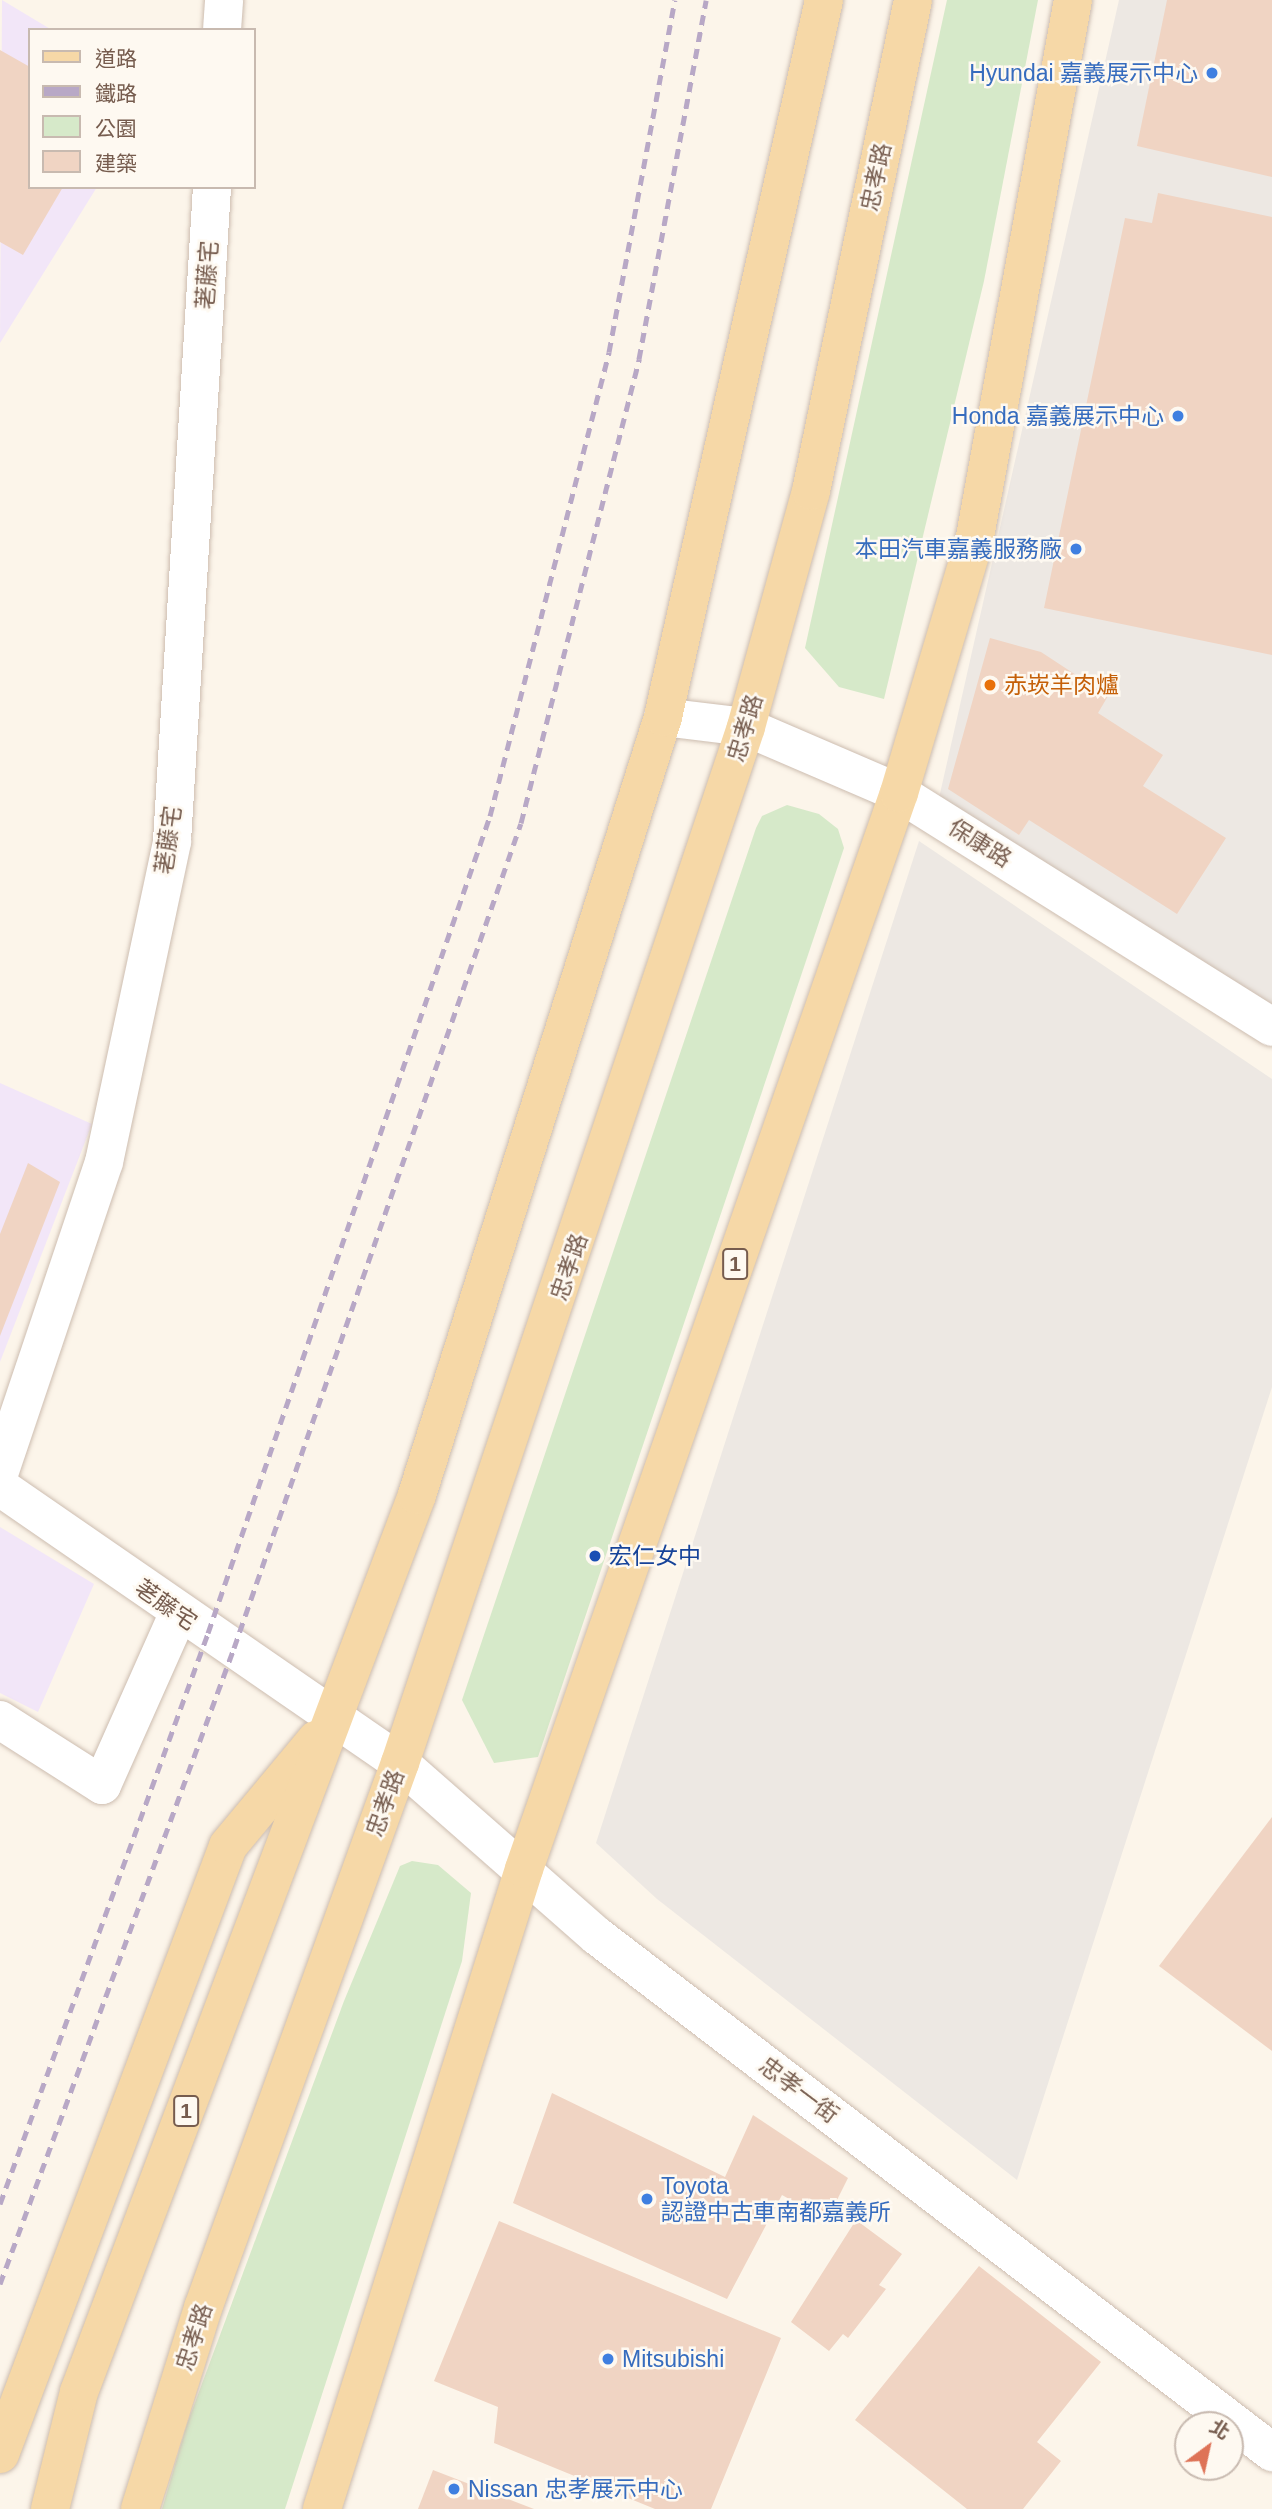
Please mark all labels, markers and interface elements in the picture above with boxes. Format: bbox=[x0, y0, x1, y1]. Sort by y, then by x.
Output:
legend bbox=[28, 28, 256, 189]
text: 道路 bbox=[95, 47, 137, 70]
place label: Hyundai 嘉義展示中心 bbox=[969, 59, 1198, 87]
marker: Hyundai 嘉義展示中心 bbox=[1204, 65, 1220, 81]
text: 鐵路 bbox=[95, 82, 137, 105]
text: 公園 bbox=[95, 117, 137, 140]
street label: 忠孝路 bbox=[855, 140, 897, 214]
text: 建築 bbox=[95, 152, 137, 175]
street label: 荖藤宅 bbox=[191, 240, 223, 310]
place label: Honda 嘉義展示中心 bbox=[952, 402, 1164, 430]
marker: Honda 嘉義展示中心 bbox=[1170, 408, 1186, 424]
place label: 本田汽車嘉義服務廠 bbox=[855, 535, 1062, 563]
marker: 本田汽車嘉義服務廠 bbox=[1068, 541, 1084, 557]
place label: 赤崁羊肉爐 bbox=[1004, 671, 1119, 699]
marker: 赤崁羊肉爐 bbox=[982, 677, 998, 693]
street label: 忠孝路 bbox=[722, 691, 768, 765]
street label: 荖藤宅 bbox=[150, 804, 186, 876]
street label: 保康路 bbox=[943, 813, 1017, 873]
street label: 忠孝路 bbox=[545, 1230, 593, 1304]
road number: 1 bbox=[721, 1246, 749, 1282]
place label: 宏仁女中 bbox=[609, 1542, 701, 1570]
marker: 宏仁女中 bbox=[587, 1548, 603, 1564]
street label: 荖藤宅 bbox=[130, 1574, 202, 1636]
street label: 忠孝路 bbox=[360, 1766, 410, 1840]
street label: 忠孝一街 bbox=[754, 2051, 844, 2129]
road number: 1 bbox=[172, 2094, 200, 2128]
place label: Toyota 認證中古車南都嘉義所 bbox=[661, 2172, 891, 2226]
marker: Toyota 認證中古車南都嘉義所 bbox=[639, 2191, 655, 2207]
street label: 忠孝路 bbox=[170, 2300, 218, 2374]
place label: Mitsubishi bbox=[622, 2345, 724, 2373]
marker: Mitsubishi bbox=[600, 2351, 616, 2367]
north arrow bbox=[1174, 2411, 1244, 2481]
text: 北 bbox=[1206, 2416, 1233, 2444]
place label: Nissan 忠孝展示中心 bbox=[468, 2475, 683, 2503]
marker: Nissan 忠孝展示中心 bbox=[446, 2481, 462, 2497]

